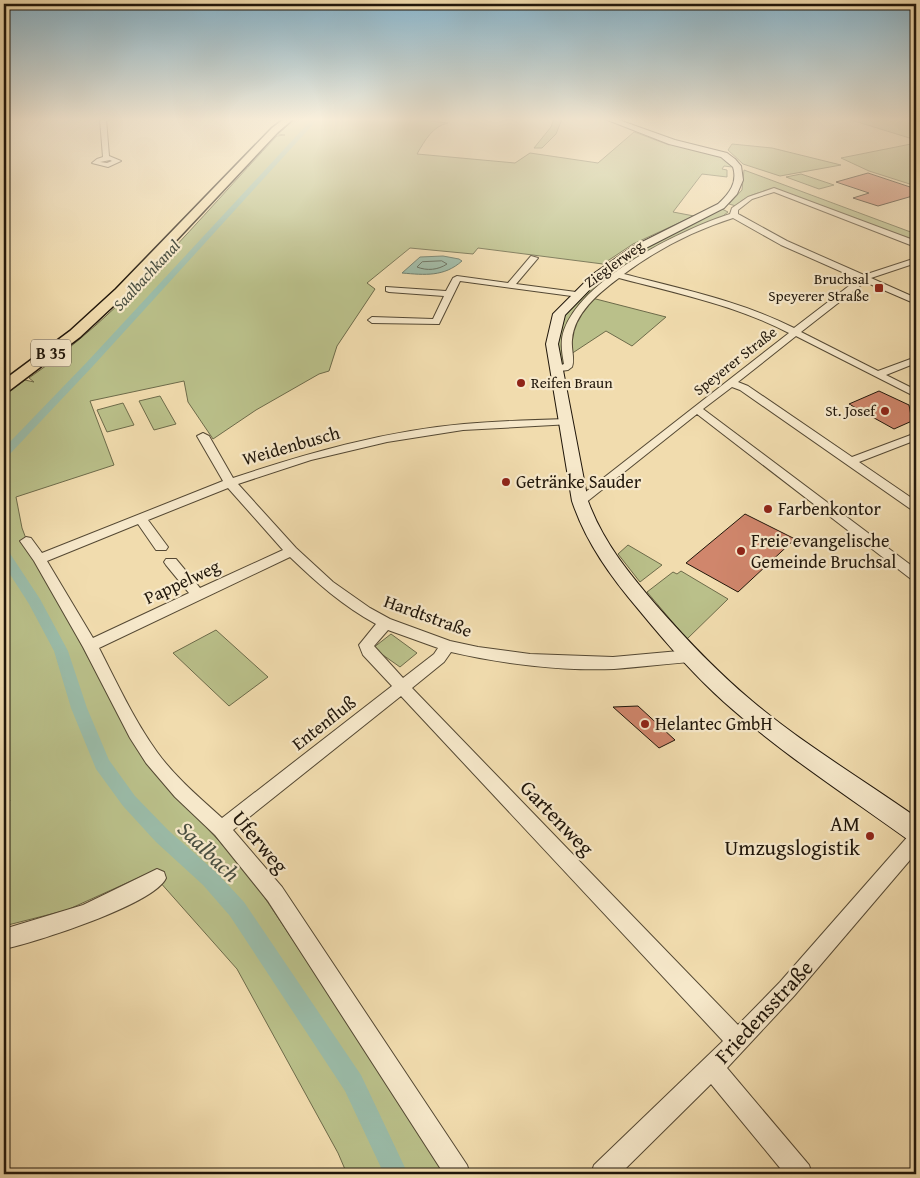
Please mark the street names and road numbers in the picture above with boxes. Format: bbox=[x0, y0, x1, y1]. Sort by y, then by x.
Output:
street label: Zieglerweg bbox=[580, 235, 648, 292]
street label: Speyerer Straße bbox=[689, 321, 781, 400]
road number: B 35 bbox=[31, 339, 71, 366]
street label: Weidenbusch bbox=[239, 419, 343, 472]
street label: Pappelweg bbox=[139, 552, 224, 611]
street label: Hardtstraße bbox=[380, 587, 476, 644]
street label: Entenfluß bbox=[286, 689, 362, 756]
street label: Gartenweg bbox=[513, 773, 602, 863]
street label: Uferweg bbox=[225, 803, 296, 880]
street label: Friedensstraße bbox=[707, 953, 820, 1071]

